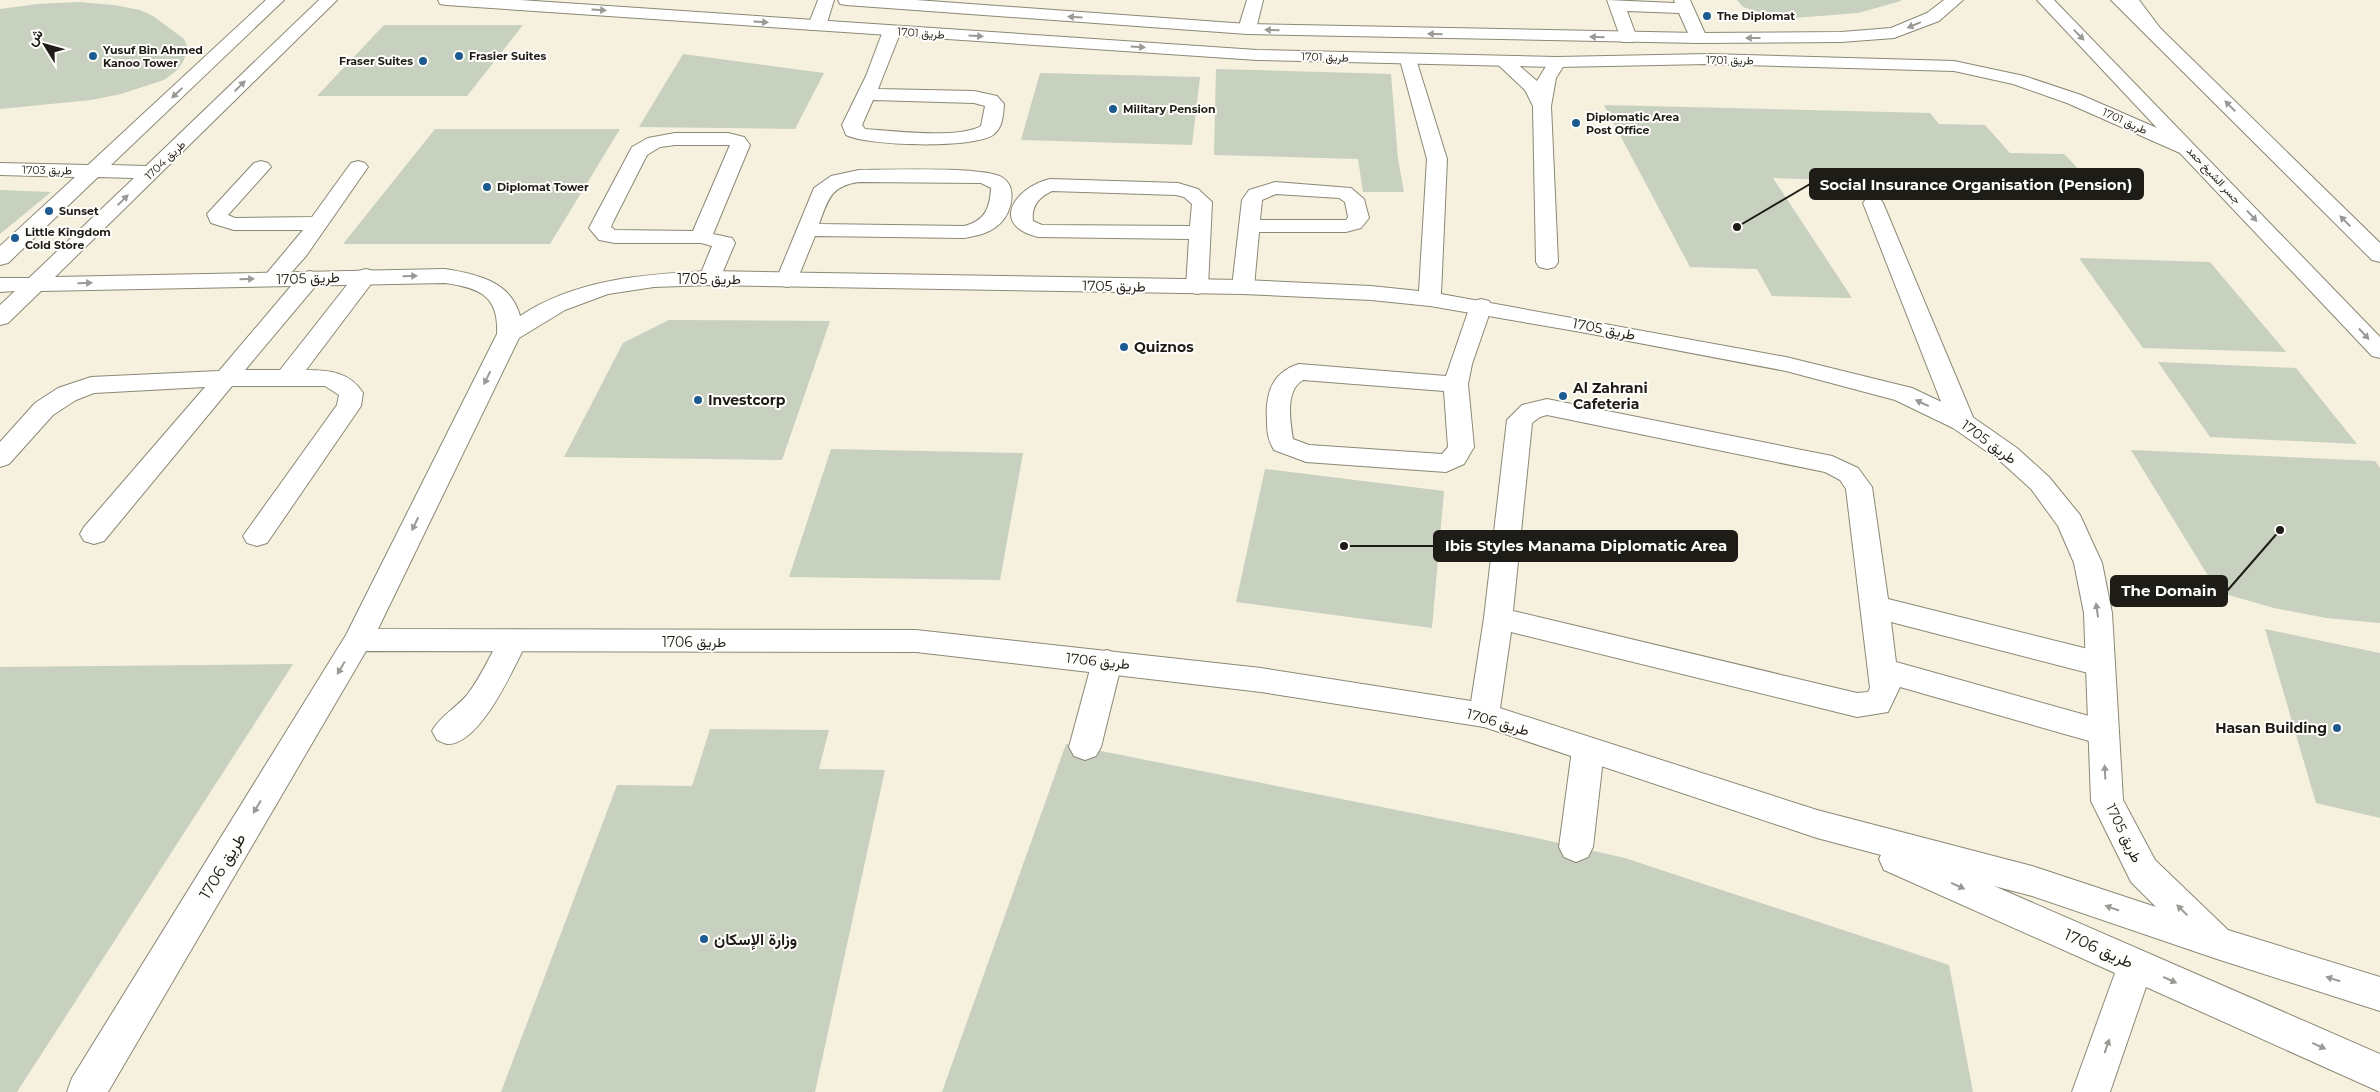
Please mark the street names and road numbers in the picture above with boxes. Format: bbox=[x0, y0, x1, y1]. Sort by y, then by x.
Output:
street label: طريق 1701 bbox=[897, 24, 945, 42]
street label: طريق 1701 bbox=[1301, 49, 1349, 65]
street label: طريق 1701 bbox=[1706, 53, 1754, 67]
street label: طريق 1701 bbox=[2100, 105, 2150, 137]
street label: طريق 1704 bbox=[142, 137, 188, 183]
street label: جسر الشيخ حمد bbox=[2183, 143, 2244, 207]
street label: طريق 1703 bbox=[22, 163, 72, 177]
street label: طريق 1705 bbox=[276, 268, 340, 288]
street label: طريق 1705 bbox=[677, 270, 741, 288]
street label: طريق 1705 bbox=[1082, 276, 1146, 296]
street label: طريق 1705 bbox=[1571, 314, 1637, 344]
street label: طريق 1705 bbox=[1958, 416, 2020, 468]
street label: طريق 1706 bbox=[662, 633, 726, 651]
street label: طريق 1706 bbox=[1065, 649, 1131, 673]
street label: طريق 1706 bbox=[1465, 705, 1531, 739]
street label: طريق 1705 bbox=[2102, 800, 2146, 866]
street label: طريق 1706 bbox=[195, 830, 250, 903]
street label: طريق 1706 bbox=[2061, 925, 2136, 973]

